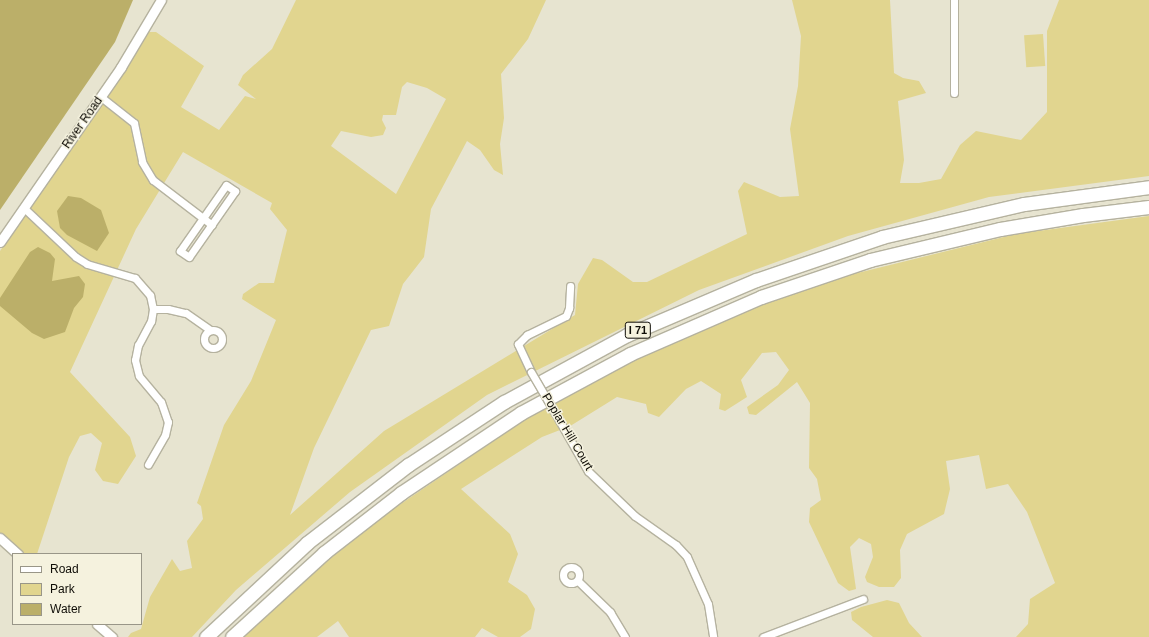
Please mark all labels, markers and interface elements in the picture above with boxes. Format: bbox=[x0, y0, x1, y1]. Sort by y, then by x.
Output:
street label: River Road bbox=[60, 94, 106, 152]
road number: I 71 bbox=[624, 321, 652, 339]
street label: Poplar Hill Court bbox=[538, 391, 596, 473]
legend bbox=[12, 553, 142, 625]
text: Road bbox=[50, 562, 79, 576]
text: Park bbox=[50, 582, 75, 596]
text: Water bbox=[50, 602, 82, 616]

